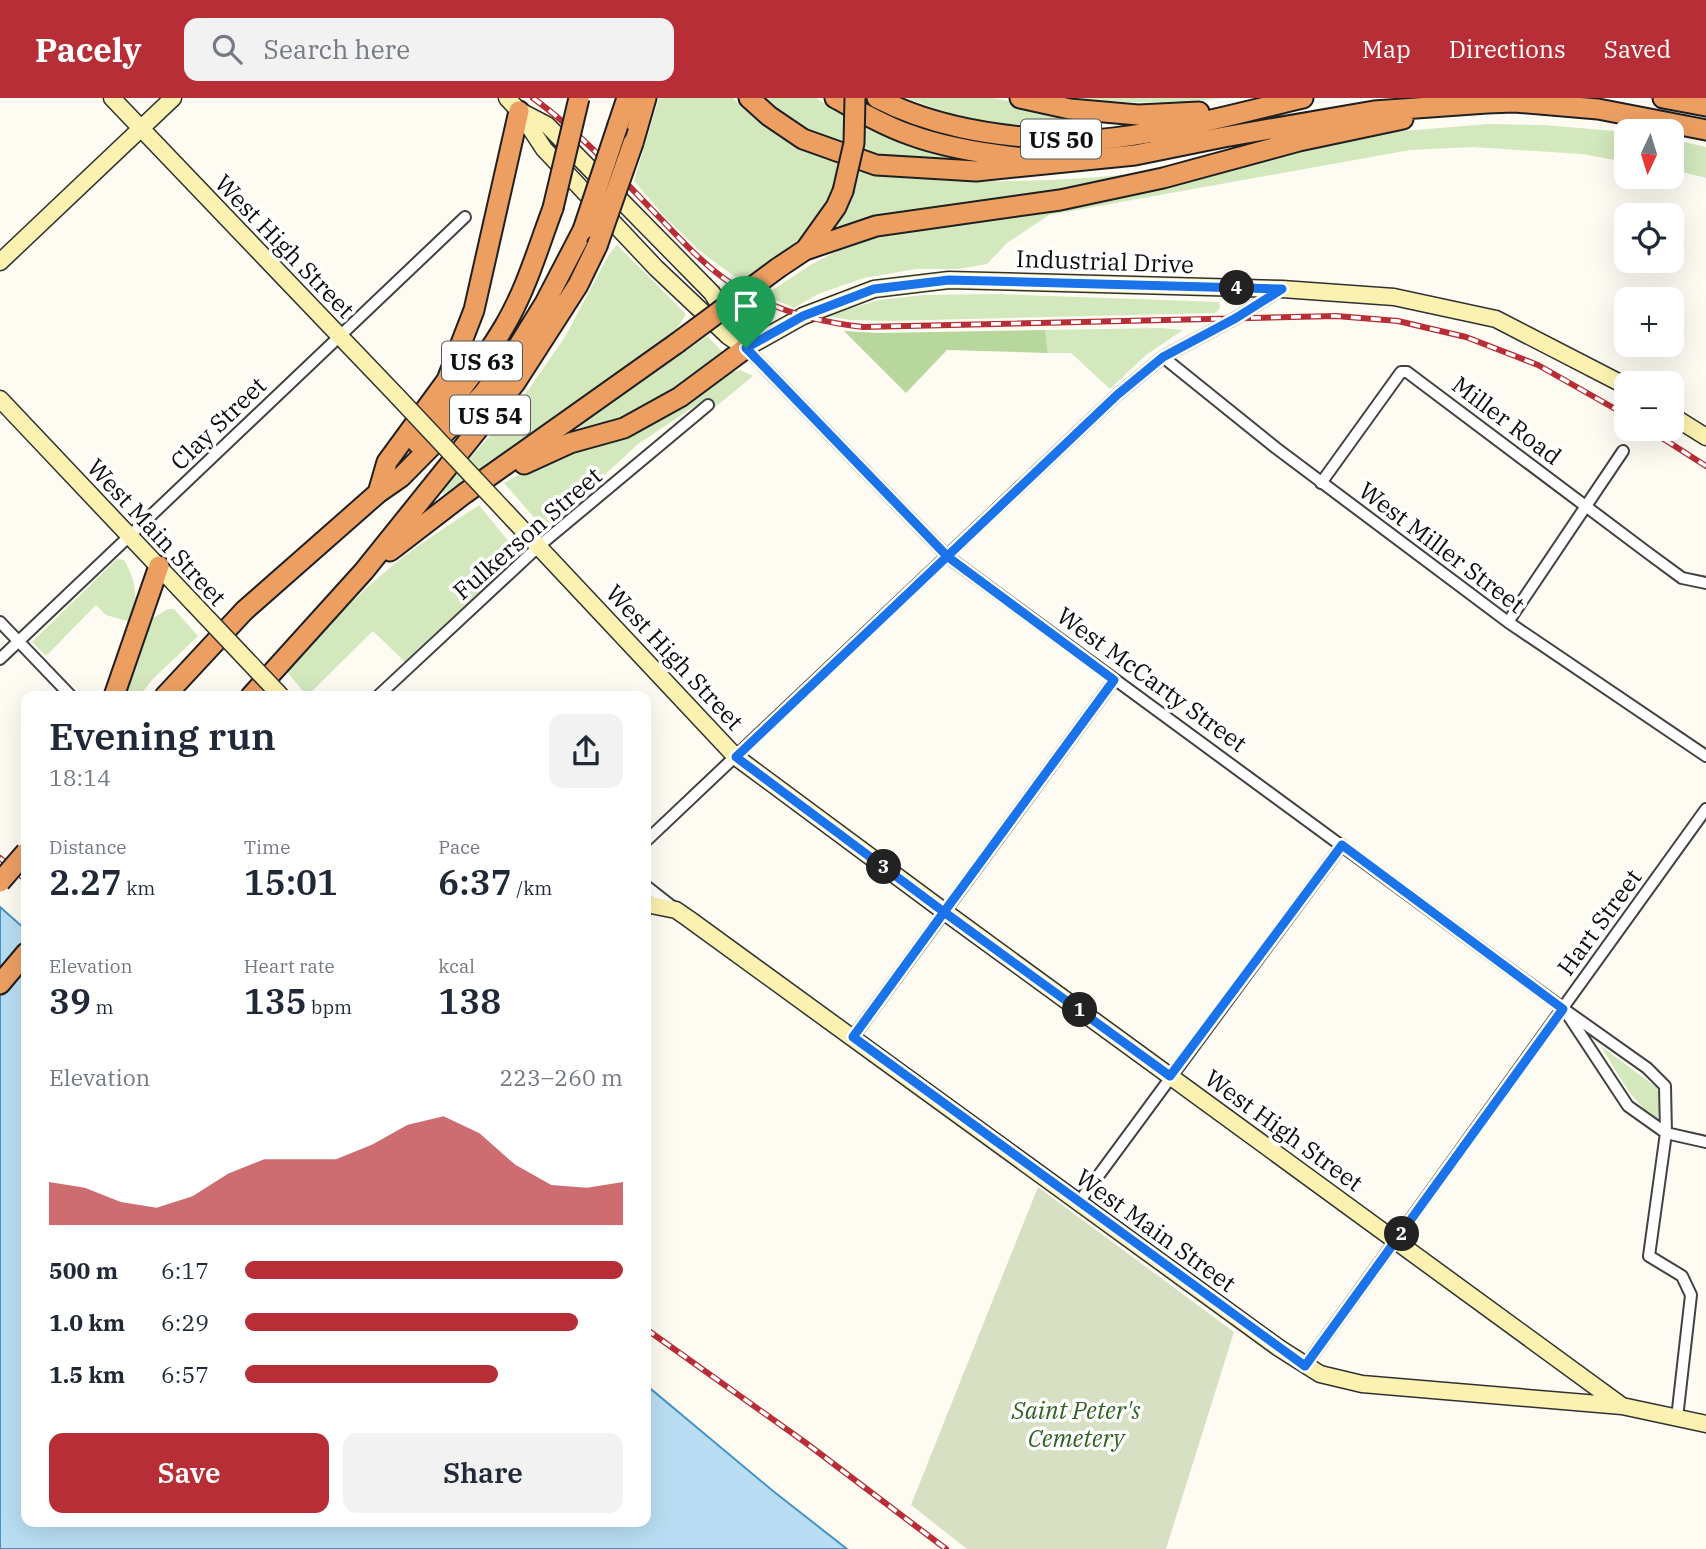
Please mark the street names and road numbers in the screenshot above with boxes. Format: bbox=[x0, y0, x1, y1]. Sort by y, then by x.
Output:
road number: US 50 bbox=[1021, 120, 1101, 158]
street label: West High Street bbox=[208, 167, 362, 325]
street label: Industrial Drive bbox=[1016, 242, 1194, 280]
road number: US 63 bbox=[442, 342, 522, 380]
street label: Miller Road bbox=[1446, 368, 1568, 472]
street label: Clay Street bbox=[163, 369, 273, 477]
road number: US 54 bbox=[450, 396, 530, 434]
street label: West Main Street bbox=[80, 451, 234, 613]
street label: Fulkerson Street bbox=[446, 460, 608, 606]
street label: West Miller Street bbox=[1353, 474, 1531, 620]
street label: West High Street bbox=[599, 577, 751, 737]
street label: West McCarty Street bbox=[1051, 599, 1253, 759]
street label: Hart Street bbox=[1550, 862, 1648, 982]
street label: West High Street bbox=[1199, 1062, 1369, 1198]
street label: West Main Street bbox=[1070, 1161, 1242, 1299]

